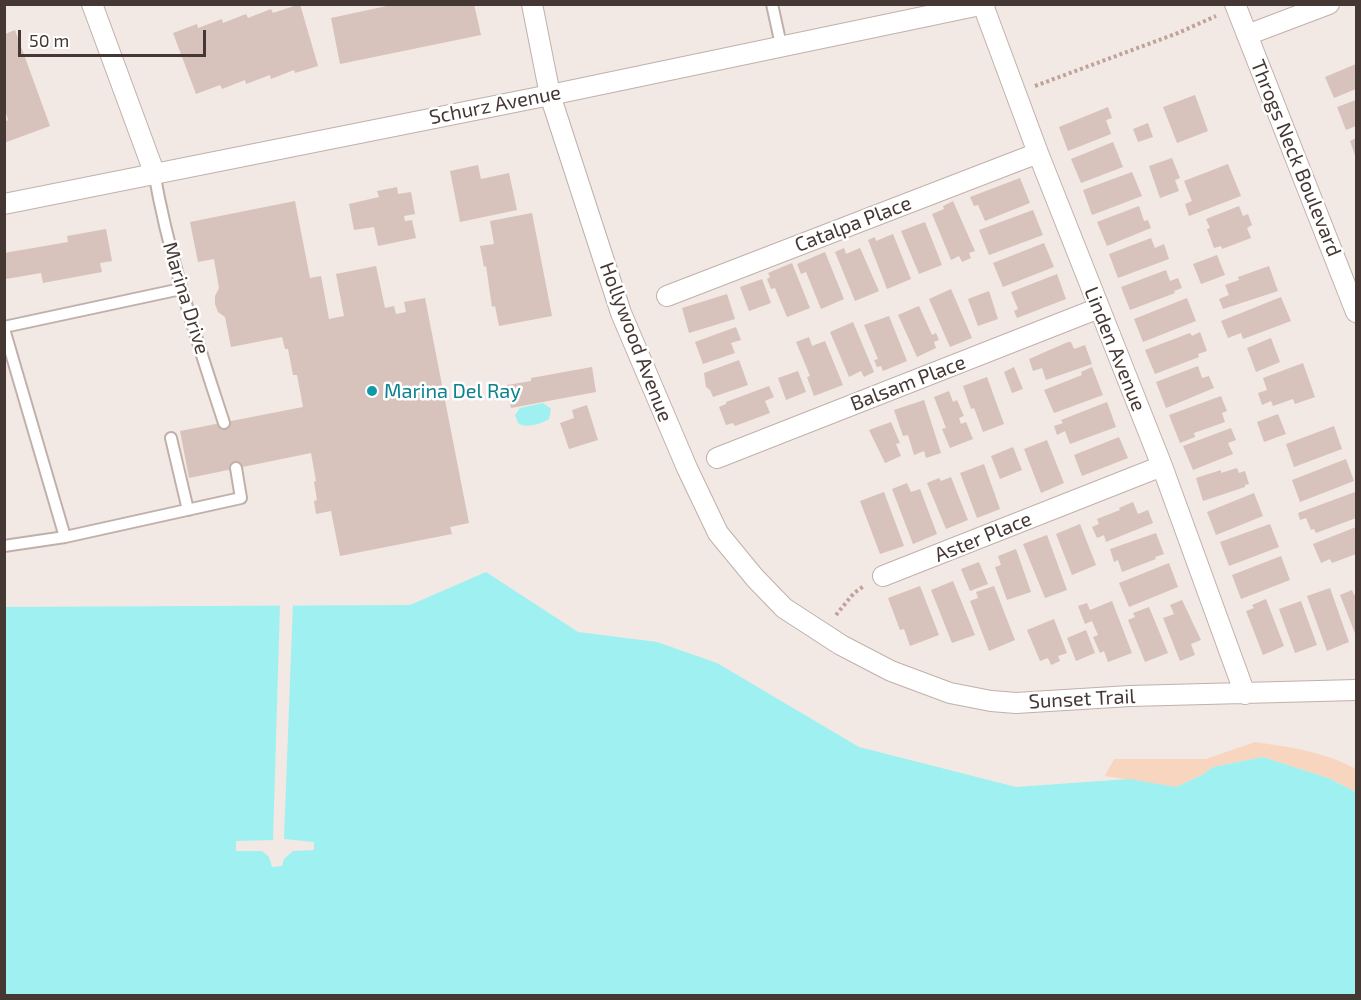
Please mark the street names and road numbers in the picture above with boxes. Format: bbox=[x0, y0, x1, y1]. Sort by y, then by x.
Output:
street label: Throgs Neck Boulevard bbox=[1246, 56, 1346, 260]
street label: Schurz Avenue bbox=[427, 80, 563, 130]
street label: Catalpa Place bbox=[791, 191, 915, 257]
street label: Marina Drive bbox=[158, 239, 214, 357]
street label: Hollywood Avenue bbox=[595, 259, 677, 425]
street label: Linden Avenue bbox=[1079, 283, 1151, 415]
street label: Balsam Place bbox=[847, 350, 969, 416]
street label: Aster Place bbox=[931, 507, 1035, 567]
street label: Sunset Trail bbox=[1028, 684, 1136, 714]

